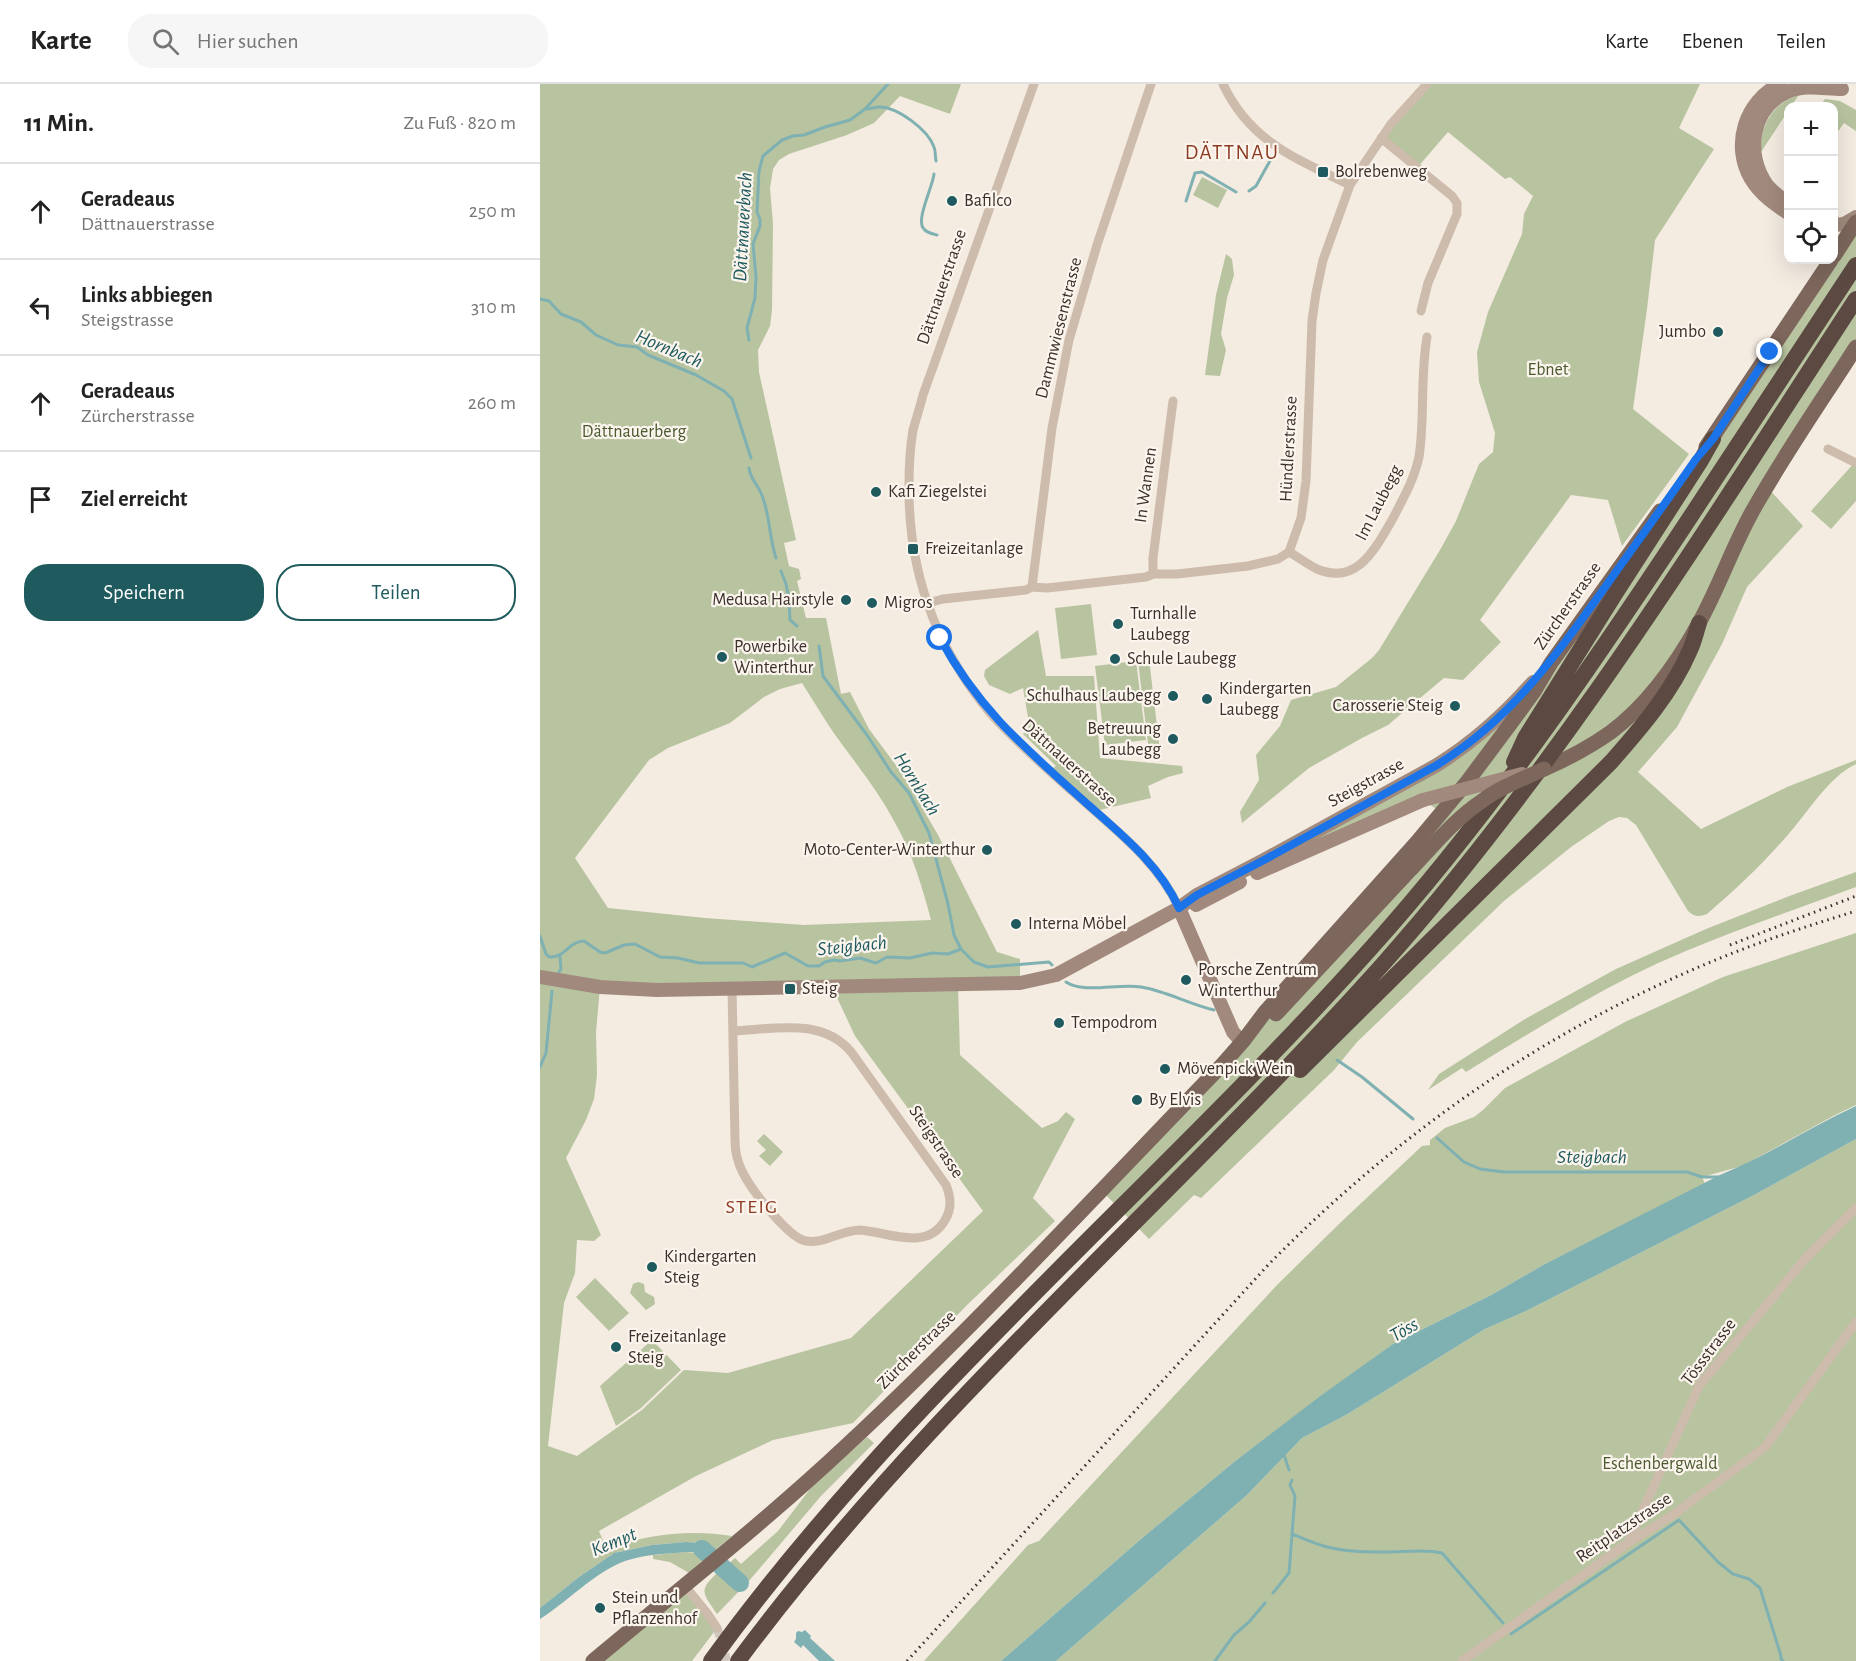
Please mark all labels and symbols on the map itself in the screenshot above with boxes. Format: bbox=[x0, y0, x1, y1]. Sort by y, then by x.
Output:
district label: DÄTTNAU bbox=[1185, 141, 1279, 163]
place label: Bolrebenweg bbox=[1335, 163, 1427, 181]
marker: Bolrebenweg bbox=[1316, 165, 1330, 179]
water label: Dättnauerbach bbox=[730, 172, 756, 282]
place label: Bafilco bbox=[964, 192, 1012, 210]
marker: Bafilco bbox=[945, 194, 959, 208]
street label: Dättnauerstrasse bbox=[914, 227, 970, 347]
street label: Dammwiesenstrasse bbox=[1033, 255, 1085, 401]
place label: Jumbo bbox=[1659, 323, 1706, 341]
marker: Jumbo bbox=[1711, 325, 1725, 339]
water label: Hornbach bbox=[633, 326, 705, 372]
route end bbox=[1756, 338, 1782, 364]
park label: Ebnet bbox=[1527, 361, 1569, 379]
street label: Hündlerstrasse bbox=[1277, 395, 1301, 503]
park label: Dättnauerberg bbox=[582, 423, 686, 441]
street label: In Wannen bbox=[1132, 446, 1160, 524]
street label: Im Laubegg bbox=[1352, 462, 1406, 544]
place label: Kafi Ziegelstei bbox=[888, 483, 987, 501]
marker: Kafi Ziegelstei bbox=[869, 485, 883, 499]
place label: Freizeitanlage bbox=[925, 540, 1023, 558]
marker: Freizeitanlage bbox=[906, 542, 920, 556]
street label: Zürcherstrasse bbox=[1531, 559, 1605, 653]
place label: Medusa Hairstyle bbox=[712, 591, 834, 609]
marker: Medusa Hairstyle bbox=[839, 593, 853, 607]
place label: Migros bbox=[884, 594, 933, 612]
marker: Migros bbox=[865, 596, 879, 610]
place label: Turnhalle Laubegg bbox=[1130, 605, 1196, 644]
marker: Turnhalle Laubegg bbox=[1111, 617, 1125, 631]
route start bbox=[926, 624, 952, 650]
place label: Powerbike Winterthur bbox=[734, 638, 813, 677]
marker: Powerbike Winterthur bbox=[715, 650, 729, 664]
place label: Schule Laubegg bbox=[1127, 650, 1236, 668]
marker: Schule Laubegg bbox=[1108, 652, 1122, 666]
place label: Kindergarten Laubegg bbox=[1219, 680, 1311, 719]
place label: Schulhaus Laubegg bbox=[1027, 687, 1161, 705]
marker: Schulhaus Laubegg bbox=[1166, 689, 1180, 703]
marker: Kindergarten Laubegg bbox=[1200, 692, 1214, 706]
place label: Carosserie Steig bbox=[1332, 697, 1443, 715]
marker: Carosserie Steig bbox=[1448, 699, 1462, 713]
street label: Dättnauerstrasse bbox=[1018, 716, 1120, 810]
place label: Betreuung Laubegg bbox=[1087, 720, 1161, 759]
marker: Betreuung Laubegg bbox=[1166, 732, 1180, 746]
water label: Hornbach bbox=[890, 749, 944, 819]
street label: Steigstrasse bbox=[1325, 755, 1407, 811]
place label: Moto-Center-Winterthur bbox=[804, 841, 975, 859]
marker: Moto-Center-Winterthur bbox=[980, 843, 994, 857]
place label: Interna Möbel bbox=[1028, 915, 1127, 933]
marker: Interna Möbel bbox=[1009, 917, 1023, 931]
water label: Steigbach bbox=[816, 932, 888, 960]
place label: Porsche Zentrum Winterthur bbox=[1198, 961, 1317, 1000]
marker: Porsche Zentrum Winterthur bbox=[1179, 973, 1193, 987]
place label: Steig bbox=[802, 980, 838, 998]
marker: Steig bbox=[783, 982, 797, 996]
place label: Tempodrom bbox=[1071, 1014, 1158, 1032]
marker: Tempodrom bbox=[1052, 1016, 1066, 1030]
place label: Mövenpick Wein bbox=[1177, 1060, 1293, 1078]
marker: Mövenpick Wein bbox=[1158, 1062, 1172, 1076]
place label: By Elvis bbox=[1149, 1091, 1201, 1109]
marker: By Elvis bbox=[1130, 1093, 1144, 1107]
street label: Steigstrasse bbox=[905, 1102, 967, 1182]
water label: Steigbach bbox=[1557, 1147, 1627, 1167]
district label: STEIG bbox=[725, 1197, 779, 1217]
place label: Kindergarten Steig bbox=[664, 1248, 756, 1287]
marker: Kindergarten Steig bbox=[645, 1260, 659, 1274]
street label: Zürcherstrasse bbox=[874, 1307, 960, 1393]
water label: Töss bbox=[1386, 1314, 1422, 1346]
street label: Tössstrasse bbox=[1678, 1316, 1740, 1388]
place label: Freizeitanlage Steig bbox=[628, 1328, 726, 1367]
marker: Freizeitanlage Steig bbox=[609, 1340, 623, 1354]
park label: Eschenbergwald bbox=[1602, 1455, 1718, 1473]
street label: Reitplatzstrasse bbox=[1573, 1490, 1675, 1566]
water label: Kempt bbox=[588, 1524, 640, 1560]
place label: Stein und Pflanzenhof bbox=[612, 1589, 699, 1628]
marker: Stein und Pflanzenhof bbox=[593, 1601, 607, 1615]

